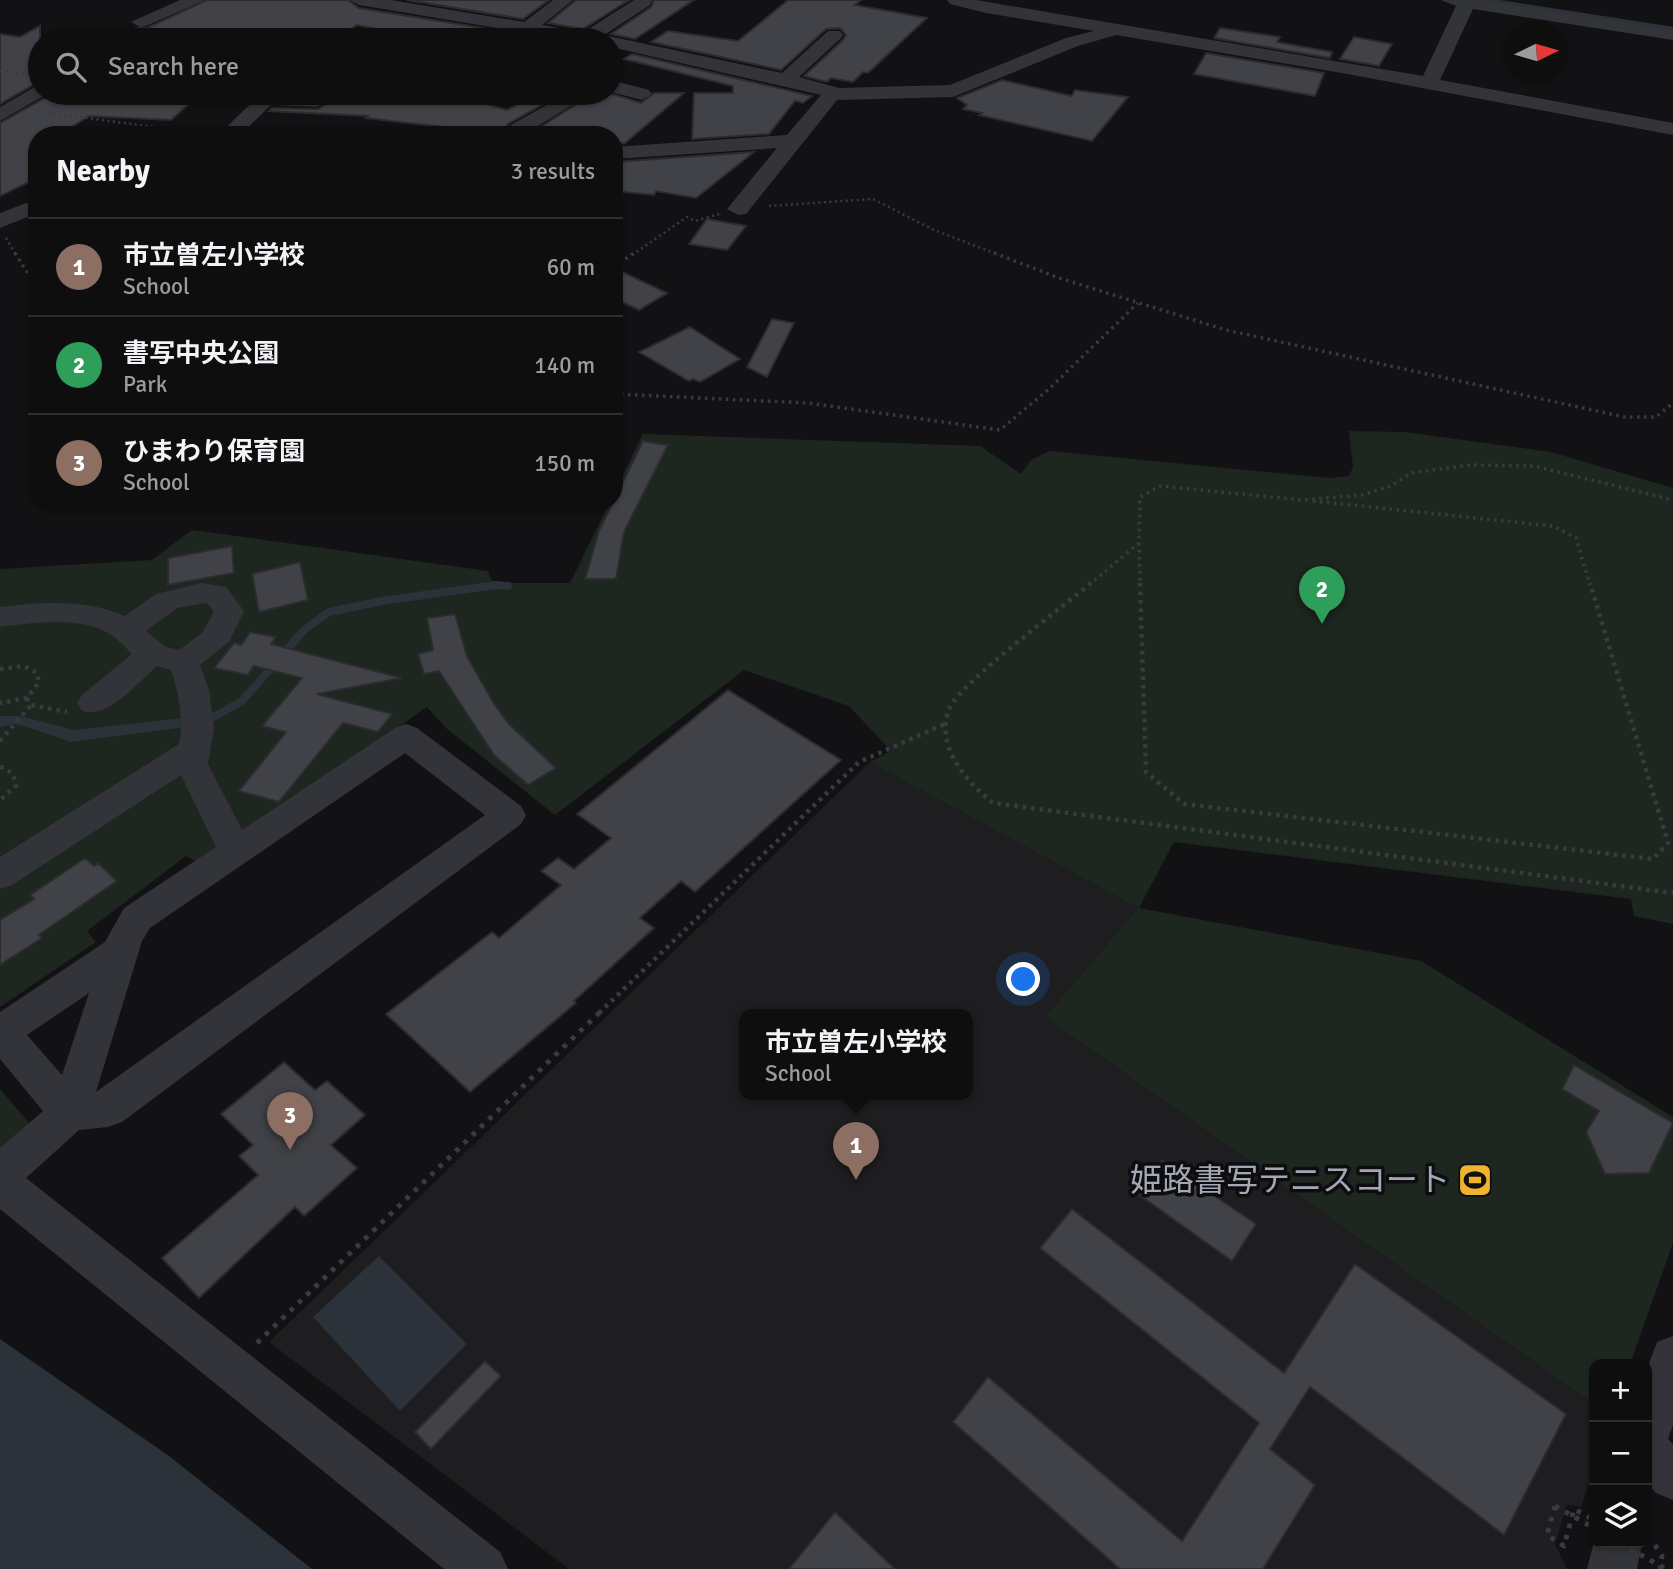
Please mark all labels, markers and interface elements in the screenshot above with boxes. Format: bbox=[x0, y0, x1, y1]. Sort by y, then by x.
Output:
north arrow bbox=[1505, 21, 1568, 84]
search box bbox=[28, 28, 623, 105]
icon: search bbox=[52, 48, 90, 86]
text: Search here bbox=[108, 51, 239, 83]
text: Nearby bbox=[56, 153, 150, 190]
text: 3 results bbox=[511, 157, 595, 186]
text: 市立曽左小学校 bbox=[123, 240, 305, 272]
text: 1 bbox=[73, 253, 85, 282]
text: 60 m bbox=[547, 253, 595, 282]
text: School bbox=[123, 272, 190, 301]
text: 書写中央公園 bbox=[123, 338, 279, 370]
text: 2 bbox=[73, 351, 85, 380]
text: 140 m bbox=[534, 351, 595, 380]
text: Park bbox=[123, 370, 167, 399]
text: ひまわり保育園 bbox=[123, 436, 305, 468]
text: 3 bbox=[73, 449, 85, 478]
text: 150 m bbox=[534, 449, 595, 478]
text: School bbox=[123, 468, 190, 497]
pin: 2 bbox=[1299, 566, 1345, 624]
your location bbox=[1006, 962, 1040, 996]
popup bbox=[739, 1009, 973, 1100]
text: 市立曽左小学校 bbox=[765, 1027, 947, 1059]
text: School bbox=[765, 1059, 832, 1088]
pin: 3 bbox=[267, 1092, 313, 1150]
pin: 1 bbox=[833, 1122, 879, 1180]
place label: 姫路書写テニスコート bbox=[1130, 1161, 1450, 1200]
sports icon: 姫路書写テニスコート bbox=[1456, 1161, 1494, 1199]
map controls bbox=[1589, 1359, 1652, 1548]
button: + bbox=[1589, 1359, 1652, 1422]
button: − bbox=[1589, 1422, 1652, 1485]
button: layers bbox=[1589, 1485, 1652, 1548]

